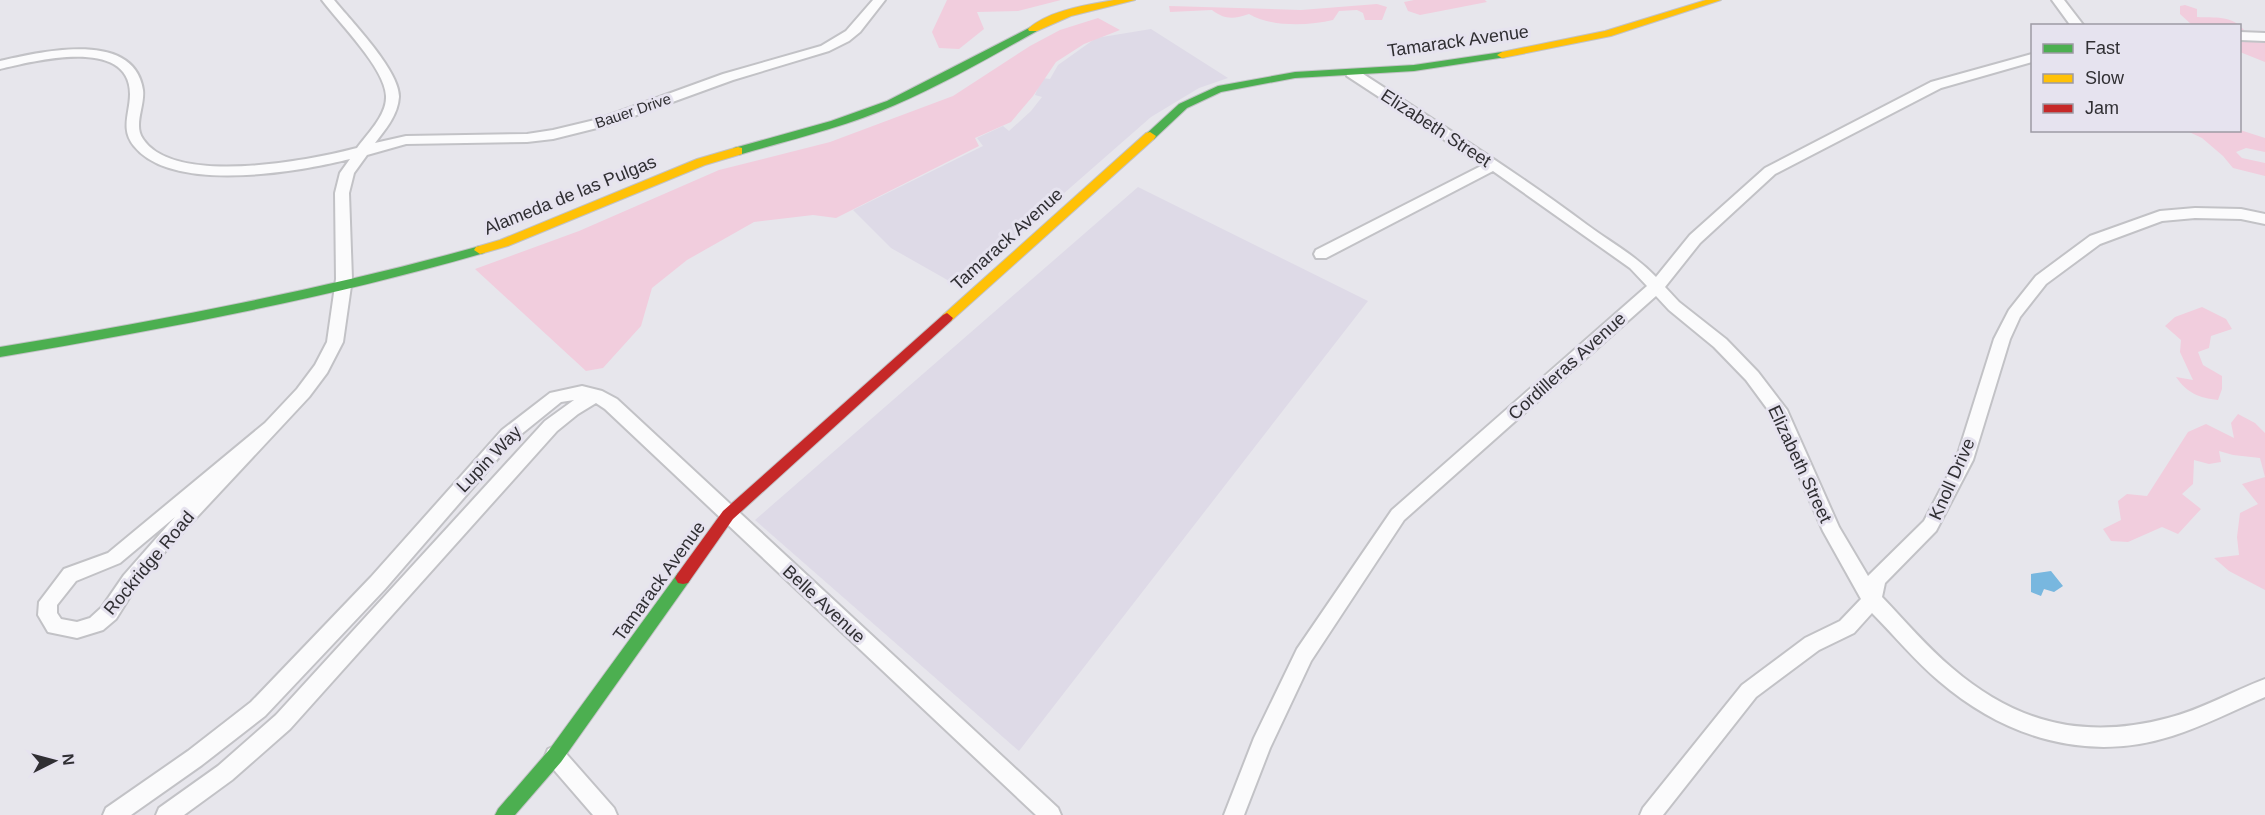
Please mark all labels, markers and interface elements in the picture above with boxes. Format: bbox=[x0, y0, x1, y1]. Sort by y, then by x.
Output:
street label: Tamarack Avenue bbox=[1386, 21, 1530, 61]
legend bbox=[2031, 24, 2241, 132]
text: Fast bbox=[2085, 38, 2120, 58]
text: Slow bbox=[2085, 68, 2125, 88]
street label: Elizabeth Street bbox=[1377, 85, 1495, 171]
street label: Bauer Drive bbox=[593, 90, 673, 131]
text: Jam bbox=[2085, 98, 2119, 118]
street label: Alameda de las Pulgas bbox=[481, 151, 659, 239]
street label: Tamarack Avenue bbox=[947, 184, 1067, 294]
street label: Cordilleras Avenue bbox=[1504, 308, 1630, 424]
street label: Elizabeth Street bbox=[1764, 402, 1836, 526]
street label: Lupin Way bbox=[453, 422, 525, 496]
street label: Knoll Drive bbox=[1925, 435, 1979, 523]
street label: Rockridge Road bbox=[100, 507, 198, 619]
street label: Tamarack Avenue bbox=[609, 517, 709, 645]
street label: Belle Avenue bbox=[779, 561, 869, 647]
north arrow bbox=[24, 731, 84, 791]
text: N bbox=[59, 753, 77, 766]

